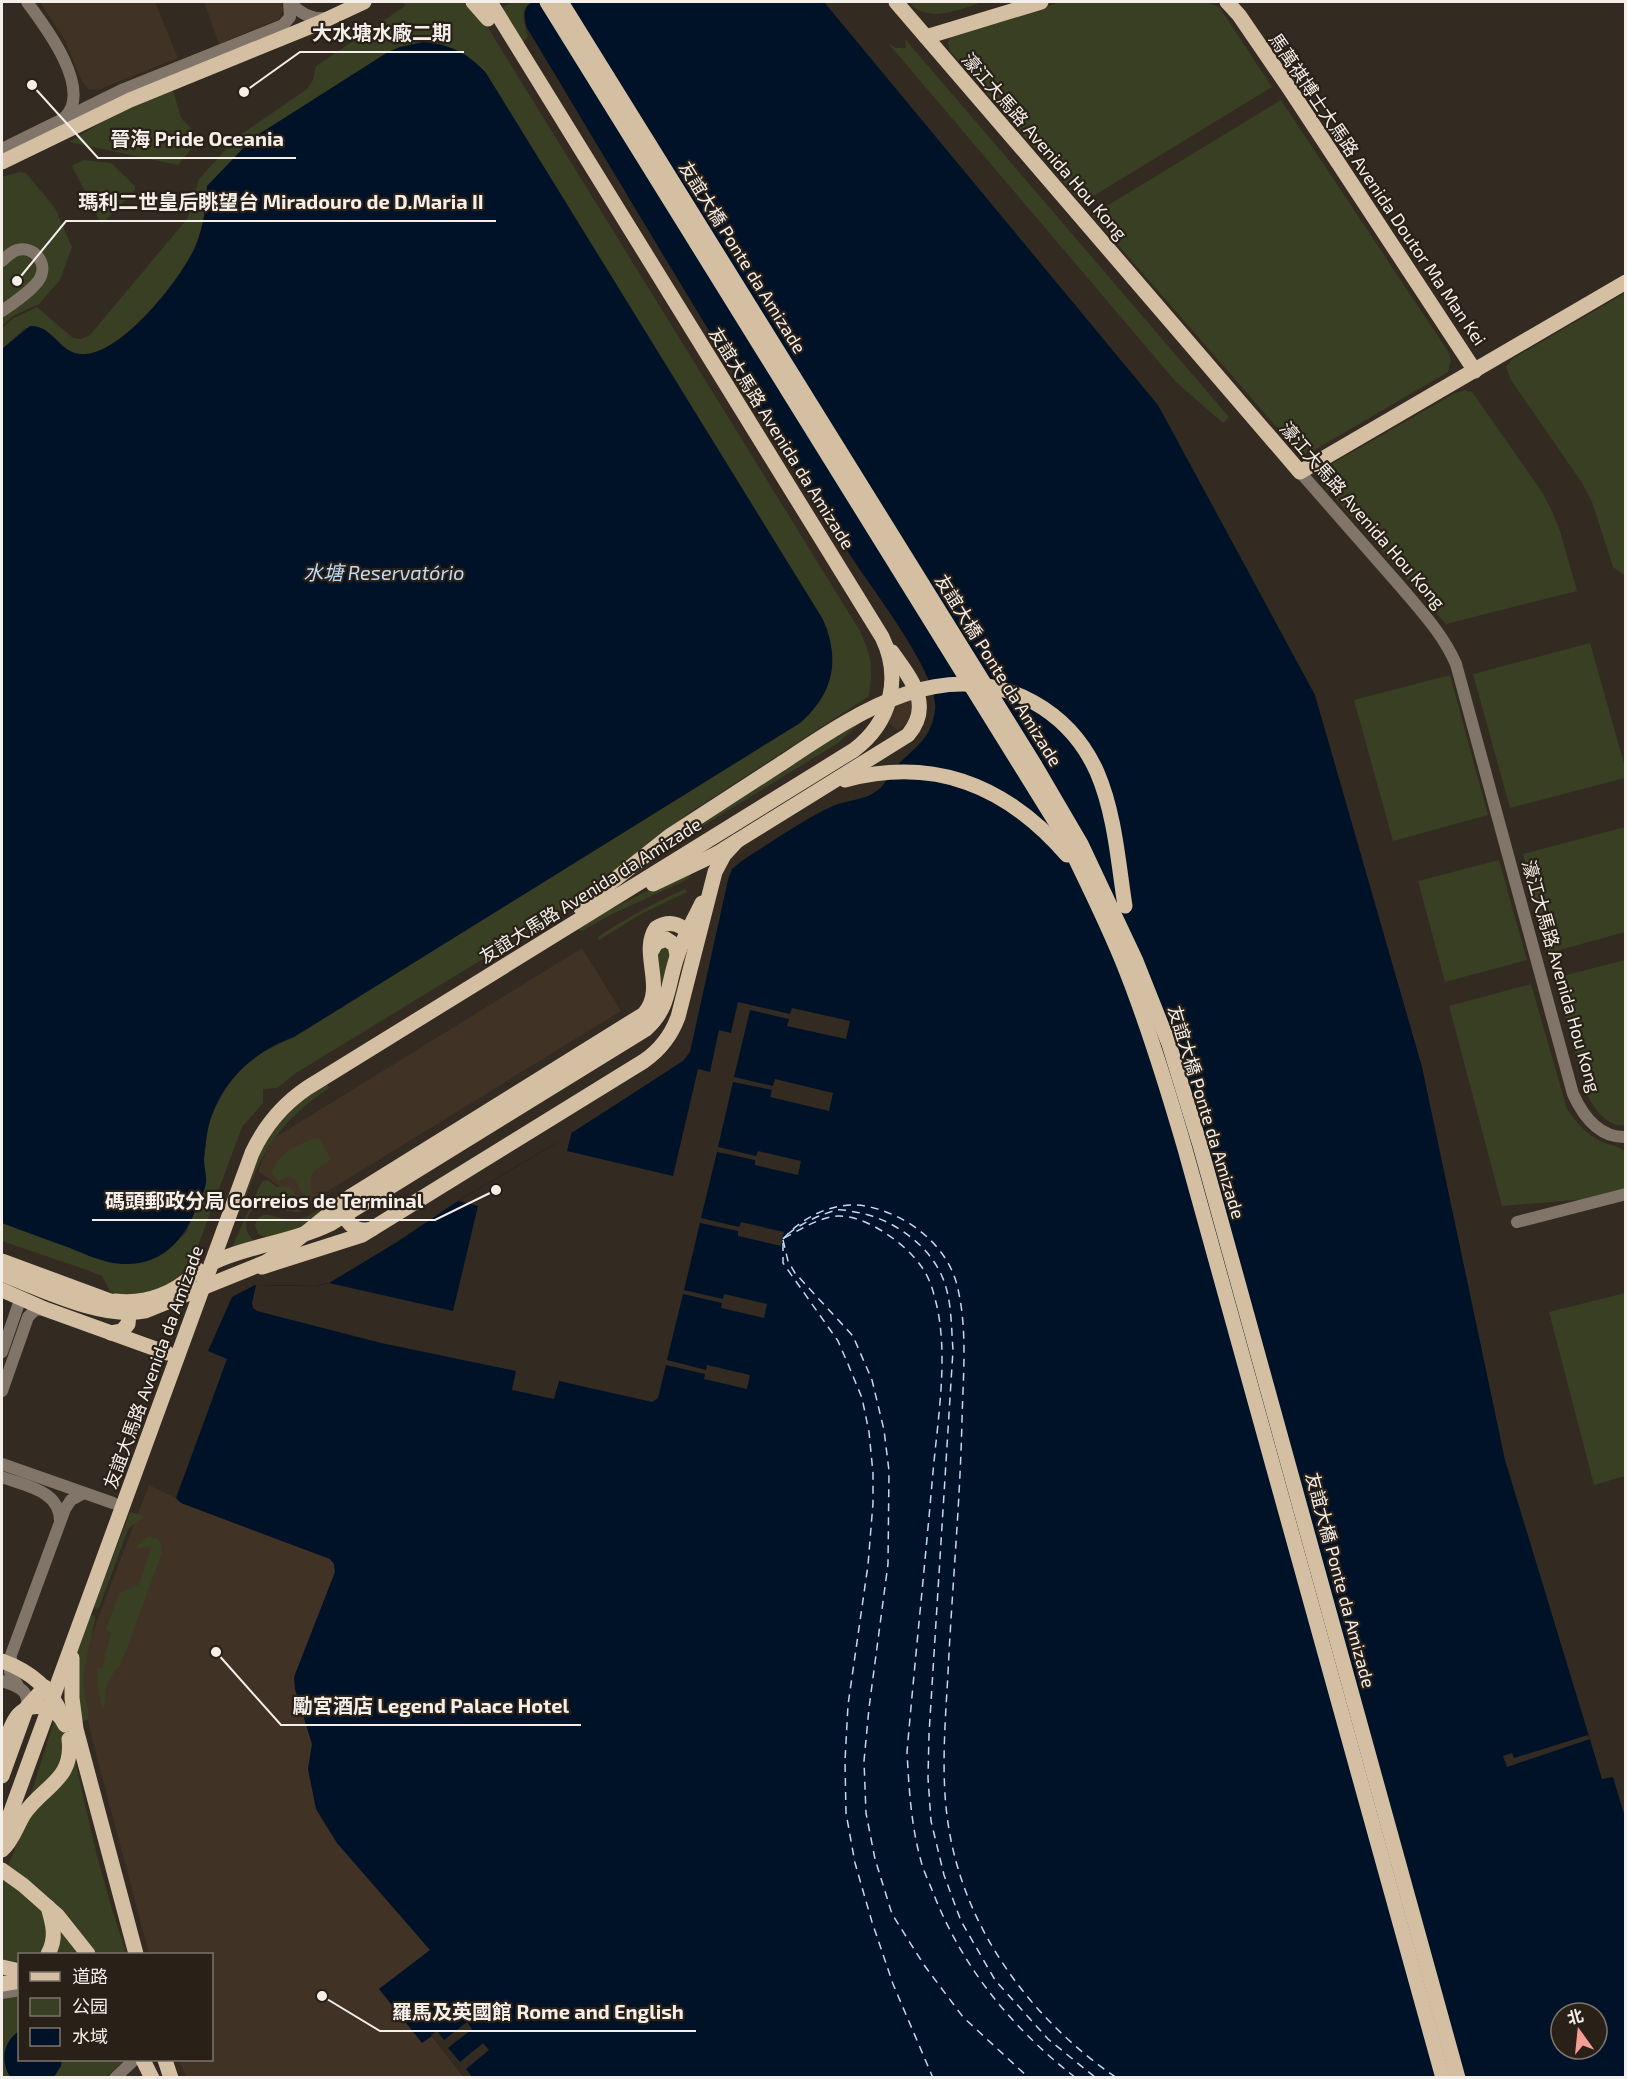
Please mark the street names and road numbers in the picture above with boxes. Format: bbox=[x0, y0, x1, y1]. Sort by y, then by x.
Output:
street label: 馬萬祺博士大馬路 Avenida Doutor Ma Man Kei bbox=[1265, 29, 1491, 349]
street label: 濠江大馬路 Avenida Hou Kong bbox=[958, 48, 1132, 244]
street label: 友誼大橋 Ponte da Amizade bbox=[675, 157, 811, 357]
street label: 友誼大馬路 Avenida da Amizade bbox=[704, 323, 860, 553]
street label: 濠江大馬路 Avenida Hou Kong bbox=[1276, 417, 1450, 613]
street label: 友誼大橋 Ponte da Amizade bbox=[931, 570, 1067, 770]
street label: 友誼大馬路 Avenida da Amizade bbox=[475, 812, 705, 968]
street label: 濠江大馬路 Avenida Hou Kong bbox=[1518, 857, 1606, 1095]
street label: 友誼大橋 Ponte da Amizade bbox=[1164, 1003, 1250, 1221]
street label: 友誼大馬路 Avenida da Amizade bbox=[99, 1242, 207, 1492]
street label: 友誼大橋 Ponte da Amizade bbox=[1302, 1470, 1380, 1690]

